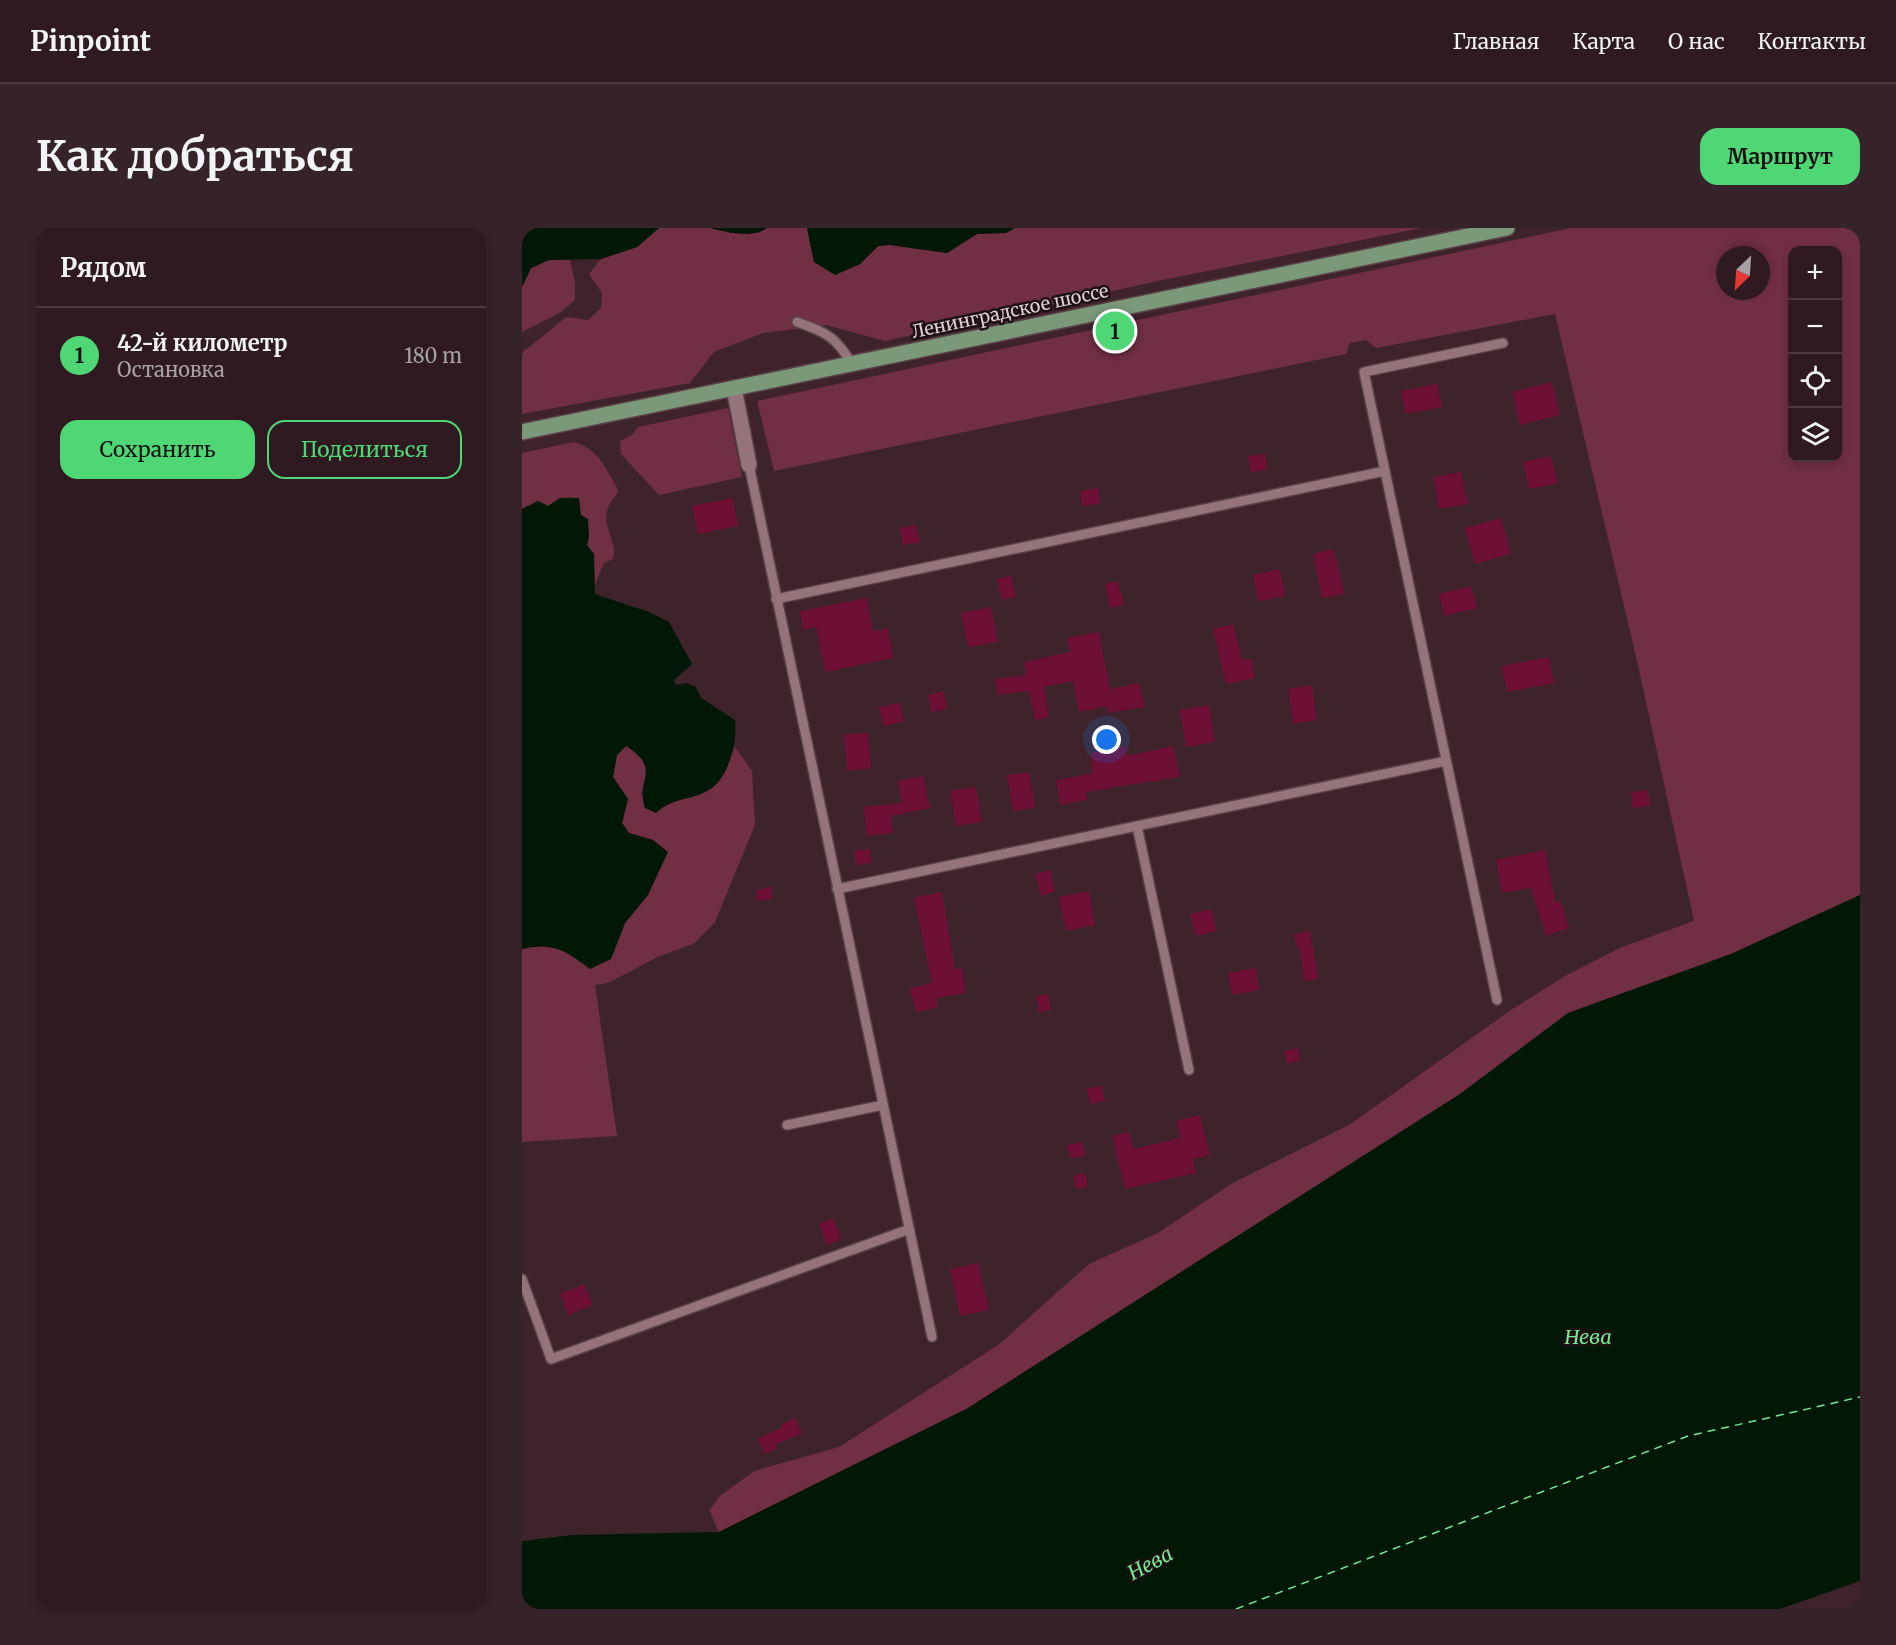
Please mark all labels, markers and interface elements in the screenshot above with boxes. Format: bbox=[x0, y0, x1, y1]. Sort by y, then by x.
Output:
text: Pinpoint bbox=[30, 23, 151, 59]
text: Главная bbox=[1453, 28, 1540, 55]
text: Карта bbox=[1573, 28, 1635, 55]
text: О нас bbox=[1668, 28, 1725, 55]
text: Контакты bbox=[1758, 28, 1866, 55]
button: Маршрут bbox=[1700, 128, 1860, 185]
text: Как добраться bbox=[36, 130, 354, 182]
north arrow bbox=[1716, 246, 1770, 300]
map controls bbox=[1788, 246, 1842, 462]
button: + bbox=[1788, 246, 1842, 300]
text: Рядом bbox=[60, 251, 146, 284]
street label: Ленинградское шоссе bbox=[910, 279, 1110, 343]
button: − bbox=[1788, 300, 1842, 354]
pin: 1 bbox=[1096, 308, 1134, 354]
text: 42-й километр bbox=[117, 329, 288, 357]
text: 1 bbox=[75, 343, 84, 368]
text: 180 m bbox=[404, 343, 462, 368]
button: locate bbox=[1788, 354, 1842, 408]
text: Остановка bbox=[117, 357, 225, 382]
button: layers bbox=[1788, 408, 1842, 462]
button: Сохранить bbox=[60, 420, 255, 479]
button: Поделиться bbox=[267, 420, 462, 479]
your location bbox=[1092, 725, 1121, 754]
water label: Нева bbox=[1564, 1324, 1612, 1349]
water label: Нева bbox=[1123, 1541, 1177, 1585]

